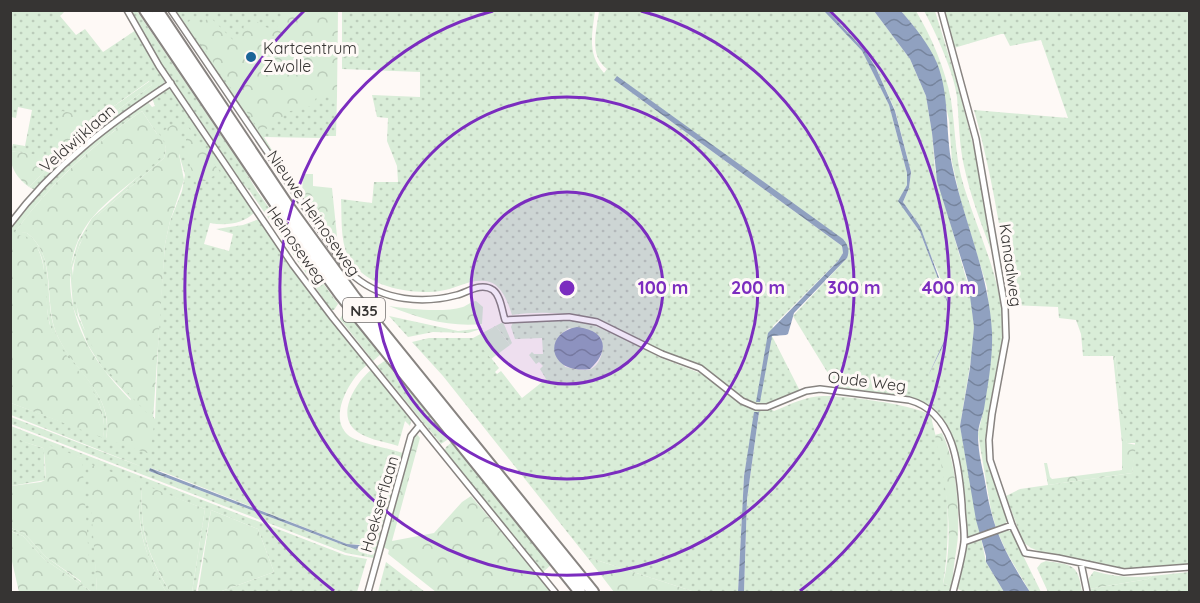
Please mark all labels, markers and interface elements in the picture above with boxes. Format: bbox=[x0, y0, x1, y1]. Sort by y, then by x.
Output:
place label: Kartcentrum Zwolle bbox=[263, 38, 357, 76]
marker: Kartcentrum Zwolle bbox=[244, 50, 258, 64]
street label: Veldwijklaan bbox=[35, 100, 119, 176]
street label: Nieuwe Heinoseweg bbox=[263, 146, 365, 280]
street label: Heinoseweg bbox=[263, 202, 331, 288]
street label: Kanaalweg bbox=[995, 222, 1027, 308]
text: 100 m bbox=[638, 276, 688, 299]
text: 200 m bbox=[731, 276, 785, 299]
text: 300 m bbox=[827, 276, 881, 299]
text: 400 m bbox=[922, 276, 976, 299]
centre of rings bbox=[557, 278, 577, 298]
road number: N35 bbox=[343, 298, 385, 322]
street label: Oude Weg bbox=[827, 366, 907, 396]
street label: Hoekserflaan bbox=[356, 453, 402, 555]

